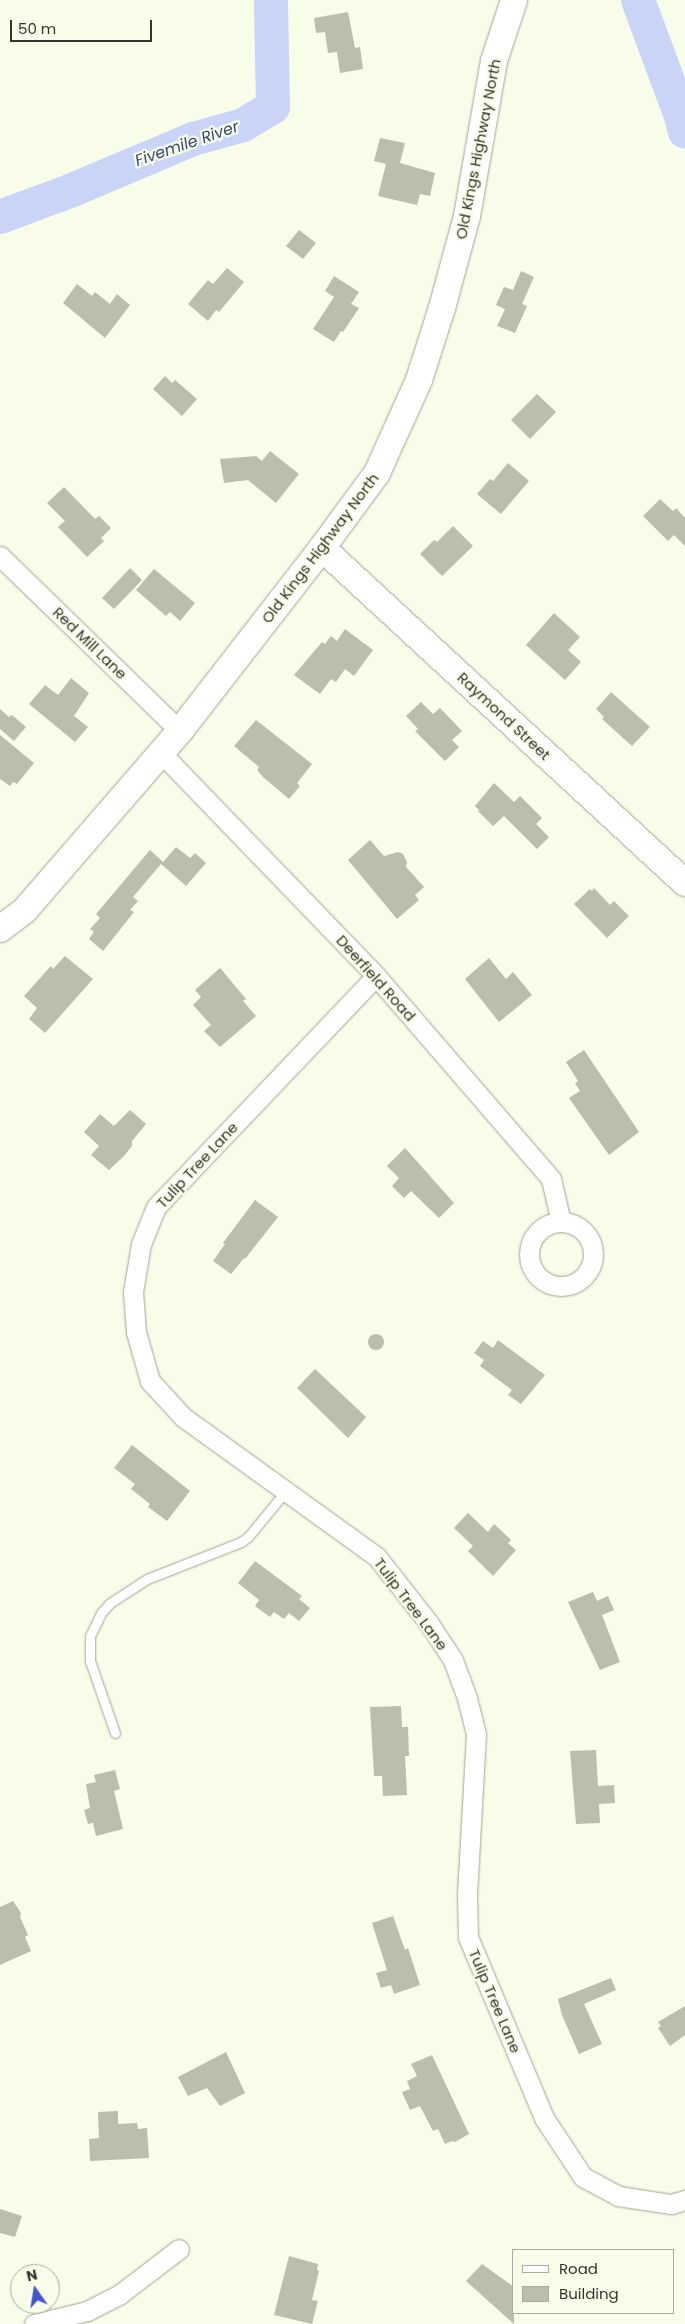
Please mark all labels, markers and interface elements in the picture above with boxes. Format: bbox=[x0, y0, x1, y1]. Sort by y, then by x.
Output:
scale bar bbox=[12, 10, 155, 42]
text: 50 m bbox=[18, 18, 56, 39]
street label: Old Kings Highway North bbox=[452, 57, 504, 241]
water label: Fivemile River bbox=[133, 117, 241, 171]
street label: Old Kings Highway North bbox=[258, 469, 382, 627]
street label: Red Mill Lane bbox=[49, 603, 131, 683]
street label: Raymond Street bbox=[454, 668, 554, 764]
street label: Deerfield Road bbox=[333, 931, 419, 1025]
street label: Tulip Tree Lane bbox=[153, 1118, 241, 1212]
street label: Tulip Tree Lane bbox=[370, 1554, 452, 1654]
street label: Tulip Tree Lane bbox=[465, 1946, 525, 2056]
legend bbox=[512, 2249, 675, 2314]
text: Road bbox=[559, 2258, 598, 2279]
north arrow bbox=[10, 2264, 60, 2314]
text: N bbox=[24, 2264, 39, 2286]
text: Building bbox=[559, 2283, 619, 2304]

